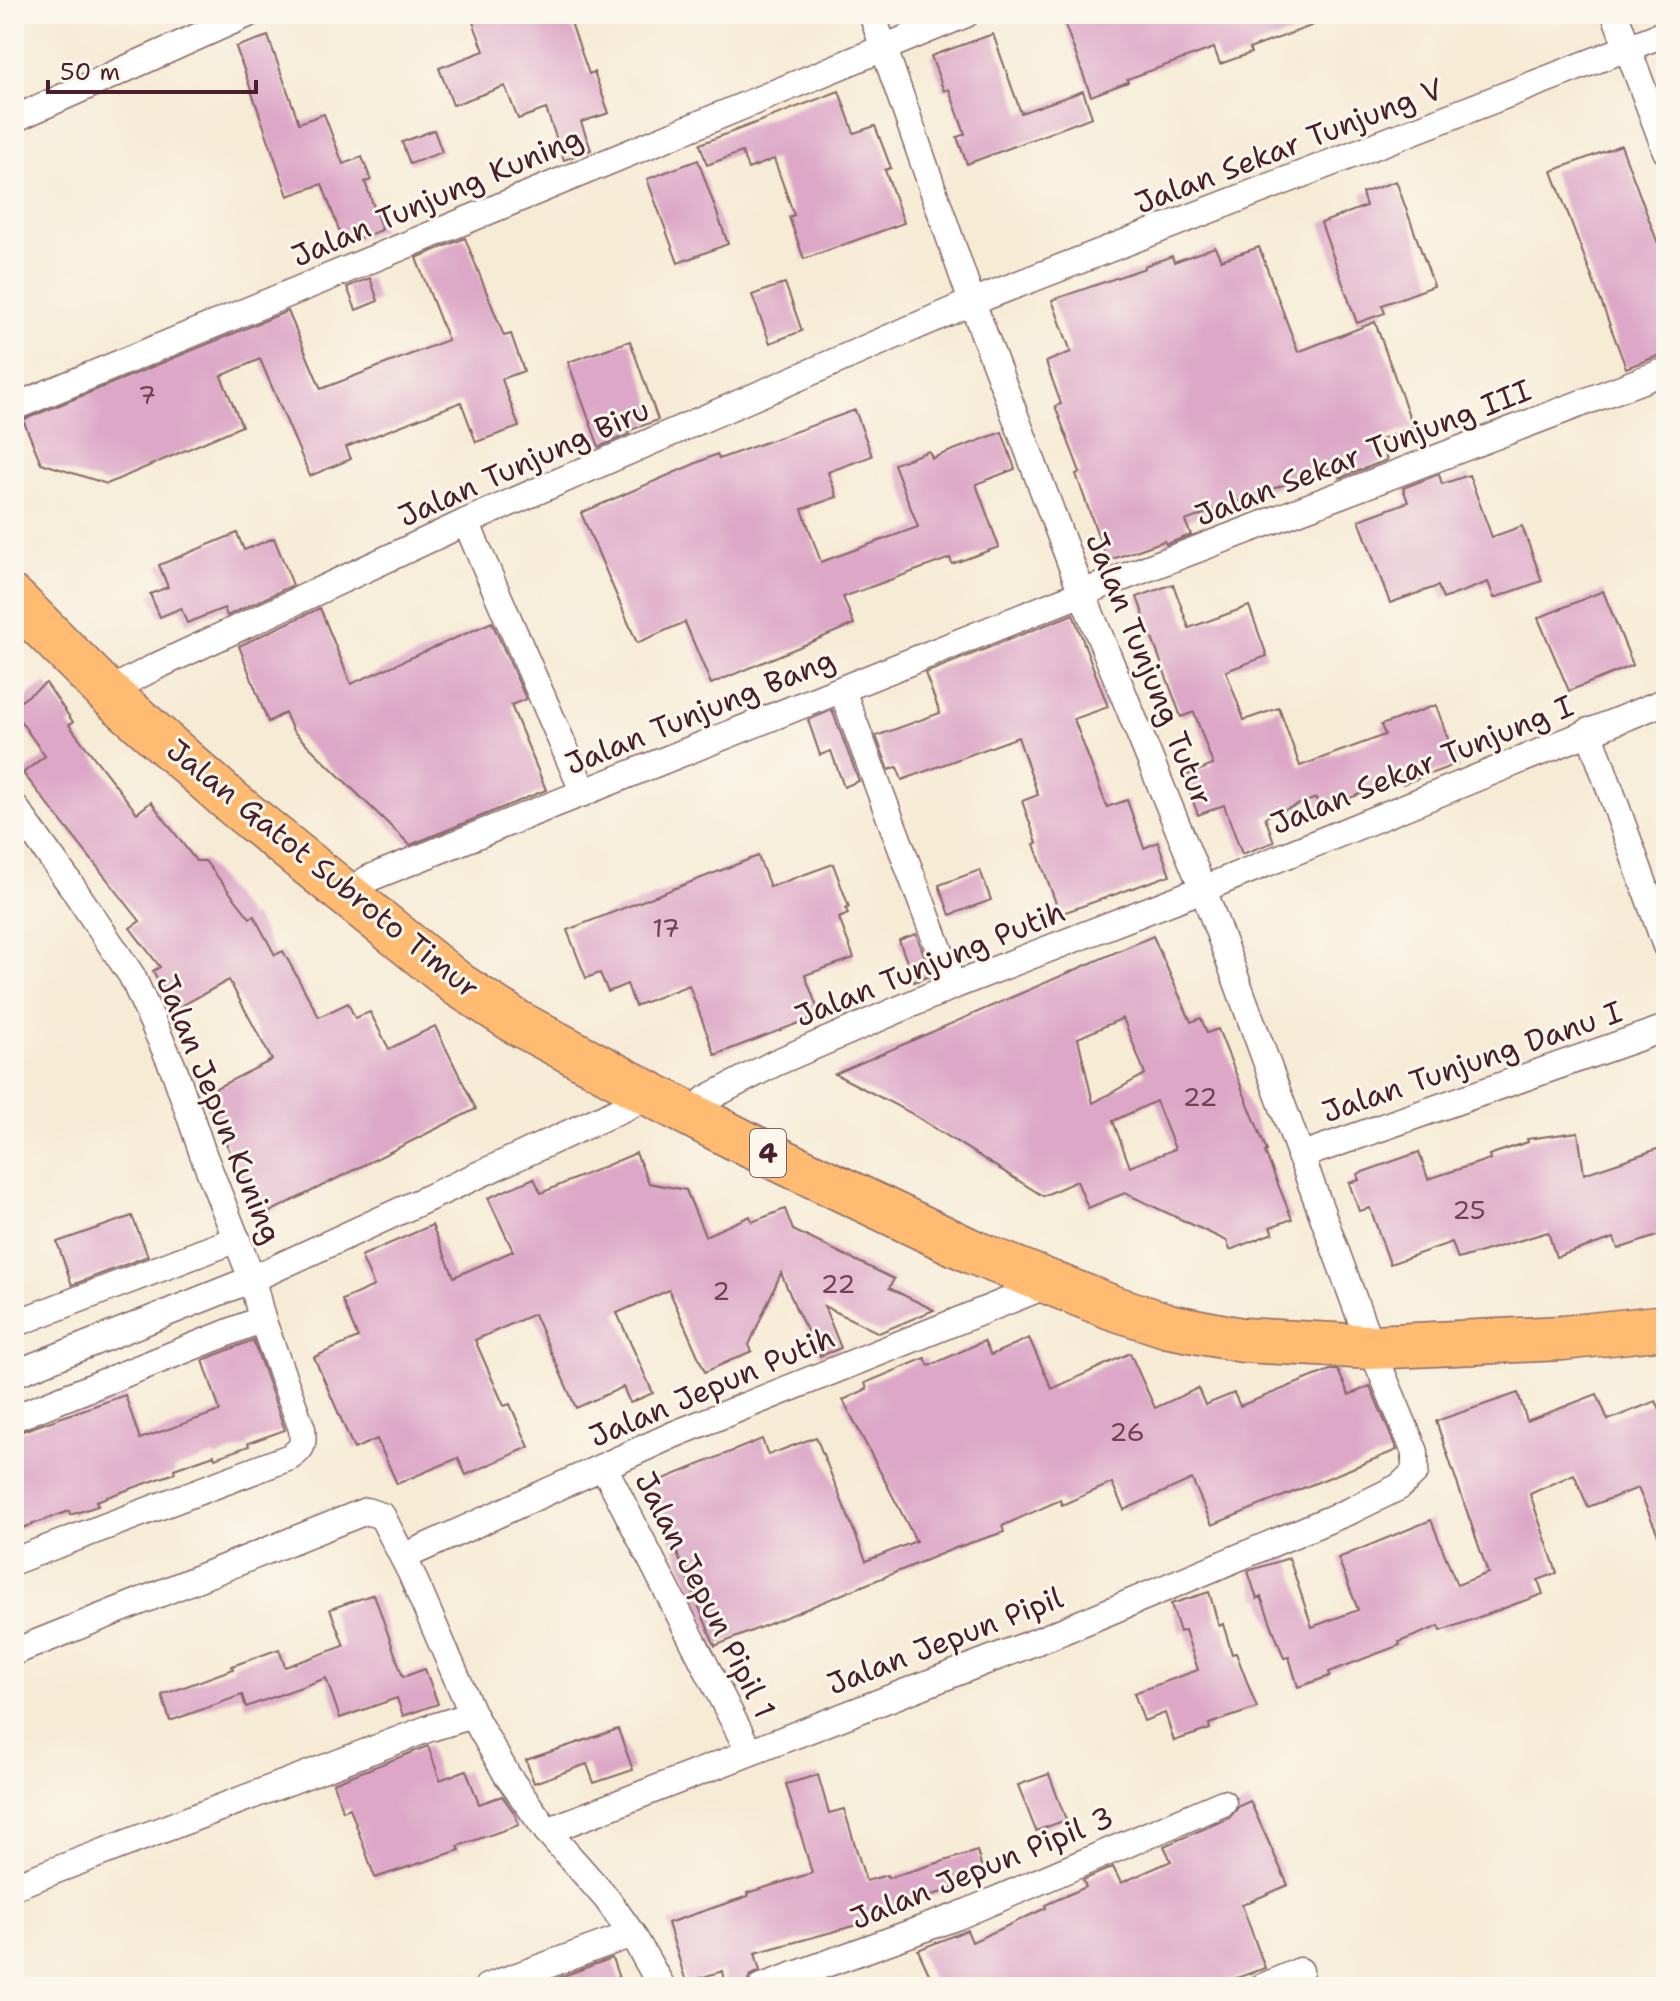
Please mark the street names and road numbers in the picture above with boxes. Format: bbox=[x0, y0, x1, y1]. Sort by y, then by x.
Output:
street label: Jalan Sekar Tunjung V bbox=[1129, 68, 1449, 223]
street label: Jalan Tunjung Kuning bbox=[285, 117, 589, 276]
street label: Jalan Sekar Tunjung III bbox=[1189, 369, 1537, 536]
street label: Jalan Tunjung Biru bbox=[392, 389, 656, 536]
street label: Jalan Tunjung Tutur bbox=[1076, 526, 1223, 811]
street label: Jalan Tunjung Bang bbox=[559, 639, 841, 784]
street label: Jalan Sekar Tunjung I bbox=[1264, 685, 1579, 844]
street label: Jalan Gatot Subroto Timur bbox=[158, 729, 488, 1008]
street label: Jalan Tunjung Putih bbox=[788, 891, 1071, 1037]
street label: Jalan Jepun Kuning bbox=[147, 968, 292, 1250]
street label: Jalan Tunjung Danu I bbox=[1316, 991, 1627, 1132]
road number: 4 bbox=[750, 1129, 786, 1177]
street label: Jalan Jepun Putih bbox=[583, 1316, 841, 1457]
street label: Jalan Jepun Pipil 1 bbox=[625, 1464, 785, 1725]
street label: Jalan Jepun Pipil bbox=[821, 1577, 1069, 1704]
street label: Jalan Jepun Pipil 3 bbox=[844, 1796, 1120, 1939]

